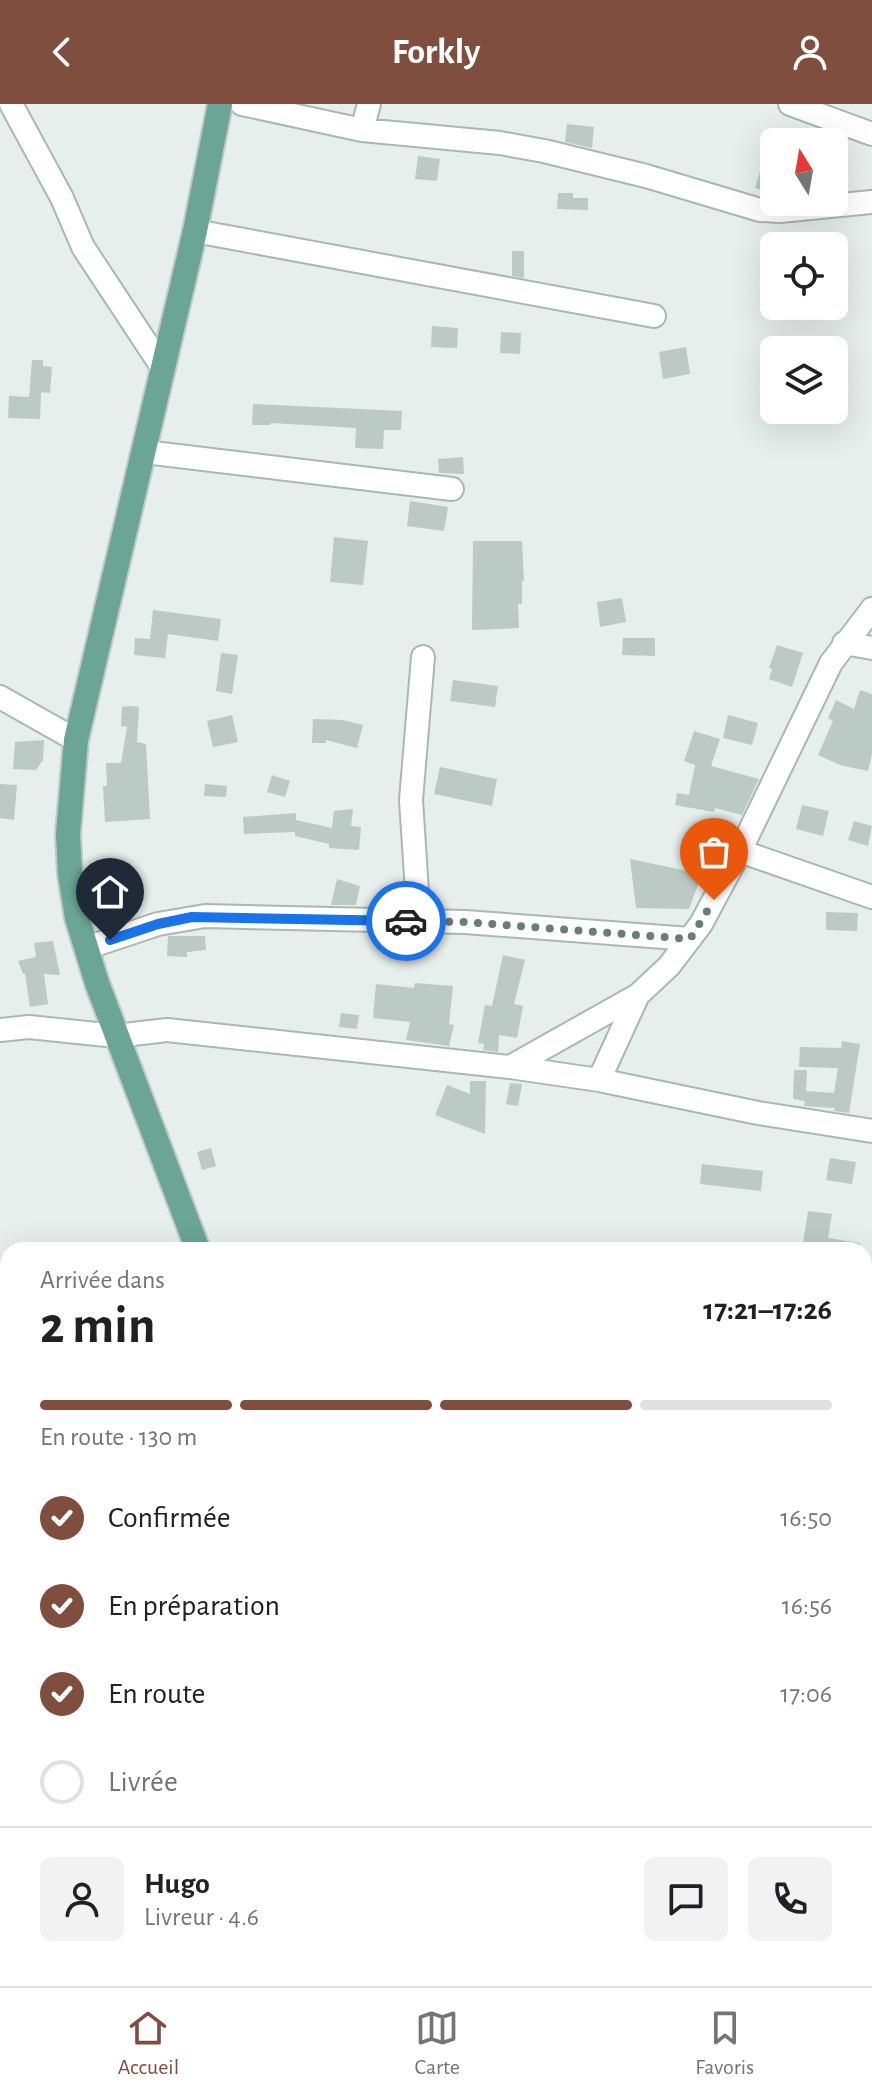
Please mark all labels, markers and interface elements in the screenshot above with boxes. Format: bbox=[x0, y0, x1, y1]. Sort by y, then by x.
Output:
icon: back bbox=[40, 30, 84, 74]
icon: person bbox=[788, 30, 832, 74]
text: Forkly bbox=[392, 34, 480, 70]
north arrow bbox=[760, 128, 848, 216]
map controls bbox=[760, 128, 848, 424]
button: locate bbox=[760, 232, 848, 320]
button: layers bbox=[760, 336, 848, 424]
pin bbox=[680, 818, 748, 900]
icon: bag bbox=[692, 830, 736, 874]
pin bbox=[76, 858, 144, 940]
icon: home bbox=[88, 870, 132, 914]
courier bbox=[366, 881, 446, 961]
icon: car bbox=[384, 899, 428, 943]
text: Arrivée dans bbox=[40, 1267, 165, 1293]
text: 17:21–17:26 bbox=[703, 1295, 832, 1325]
text: 2 min bbox=[40, 1300, 155, 1352]
text: En route · 130 m bbox=[40, 1424, 197, 1450]
icon: check bbox=[40, 1496, 84, 1540]
text: Confirmée bbox=[108, 1503, 231, 1533]
text: 16:50 bbox=[780, 1505, 832, 1531]
icon: check bbox=[40, 1584, 84, 1628]
text: En préparation bbox=[108, 1591, 280, 1621]
text: 16:56 bbox=[782, 1593, 832, 1619]
icon: check bbox=[40, 1672, 84, 1716]
text: En route bbox=[108, 1679, 205, 1709]
text: 17:06 bbox=[780, 1681, 832, 1707]
text: Livrée bbox=[108, 1767, 178, 1797]
button: person bbox=[40, 1857, 124, 1941]
button: chat bbox=[644, 1857, 728, 1941]
button: phone bbox=[748, 1857, 832, 1941]
text: Hugo bbox=[144, 1869, 210, 1899]
text: Livreur · 4.6 bbox=[144, 1904, 259, 1930]
tab: Accueil bbox=[118, 2006, 179, 2080]
tab: Carte bbox=[415, 2006, 460, 2080]
tab: Favoris bbox=[695, 2006, 754, 2080]

